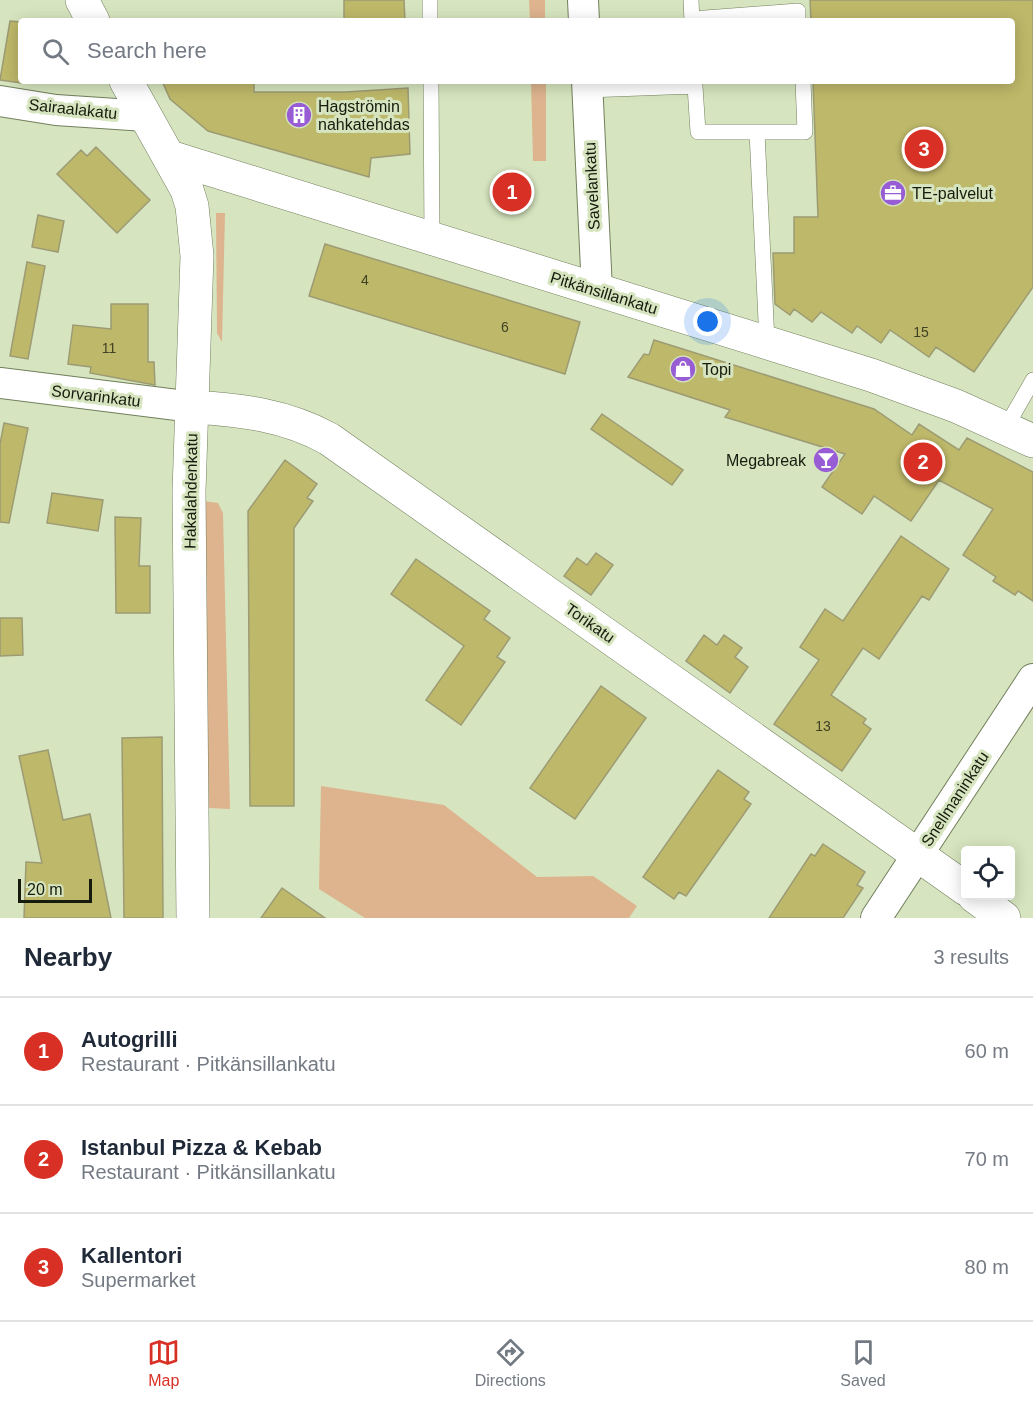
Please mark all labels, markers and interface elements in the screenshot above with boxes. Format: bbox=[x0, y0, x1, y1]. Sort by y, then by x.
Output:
search box bbox=[18, 18, 1015, 84]
icon: search bbox=[39, 35, 72, 68]
text: Search here bbox=[87, 38, 207, 63]
street label: Sairaalakatu bbox=[28, 96, 118, 122]
place label: Hagströmin nahkatehdas bbox=[318, 98, 410, 133]
building icon: Hagströmin nahkatehdas bbox=[284, 100, 314, 130]
pin: 3 bbox=[904, 126, 944, 172]
street label: Savelankatu bbox=[581, 142, 603, 230]
pin: 1 bbox=[492, 170, 532, 214]
office icon: TE-palvelut bbox=[878, 178, 908, 208]
place label: TE-palvelut bbox=[912, 185, 993, 202]
street label: Pitkänsillankatu bbox=[548, 269, 660, 317]
house number: 4 bbox=[361, 272, 369, 288]
your location bbox=[693, 307, 722, 336]
house number: 6 bbox=[501, 319, 509, 335]
house number: 15 bbox=[913, 324, 929, 340]
house number: 11 bbox=[102, 340, 116, 356]
shop icon: Topi bbox=[668, 354, 698, 384]
place label: Topi bbox=[702, 361, 731, 378]
street label: Sorvarinkatu bbox=[50, 382, 142, 410]
street label: Hakalahdenkatu bbox=[181, 433, 201, 549]
pin: 2 bbox=[904, 440, 942, 484]
bar icon: Megabreak bbox=[811, 445, 841, 475]
place label: Megabreak bbox=[726, 452, 807, 469]
street label: Torikatu bbox=[562, 600, 618, 646]
house number: 13 bbox=[815, 718, 831, 734]
street label: Snellmaninkatu bbox=[918, 748, 992, 850]
map controls bbox=[961, 846, 1015, 900]
button: locate bbox=[961, 846, 1015, 900]
scale bar bbox=[18, 876, 92, 904]
text: 20 m bbox=[27, 881, 63, 898]
text: Nearby bbox=[24, 942, 112, 972]
text: 3 results bbox=[933, 946, 1009, 968]
text: Autogrilli bbox=[81, 1027, 178, 1052]
text: 1 bbox=[38, 1040, 49, 1062]
text: 60 m bbox=[965, 1040, 1009, 1062]
text: Restaurant · Pitkänsillankatu bbox=[81, 1053, 336, 1075]
text: Istanbul Pizza & Kebab bbox=[81, 1135, 322, 1160]
text: 2 bbox=[38, 1148, 49, 1170]
text: 70 m bbox=[965, 1148, 1009, 1170]
text: Restaurant · Pitkänsillankatu bbox=[81, 1161, 336, 1183]
text: Kallentori bbox=[81, 1243, 182, 1268]
text: 3 bbox=[38, 1256, 49, 1278]
text: 80 m bbox=[965, 1256, 1009, 1278]
text: Supermarket bbox=[81, 1269, 196, 1291]
tab: Map bbox=[147, 1336, 180, 1390]
tab: Directions bbox=[475, 1336, 546, 1390]
tab: Saved bbox=[840, 1336, 886, 1390]

